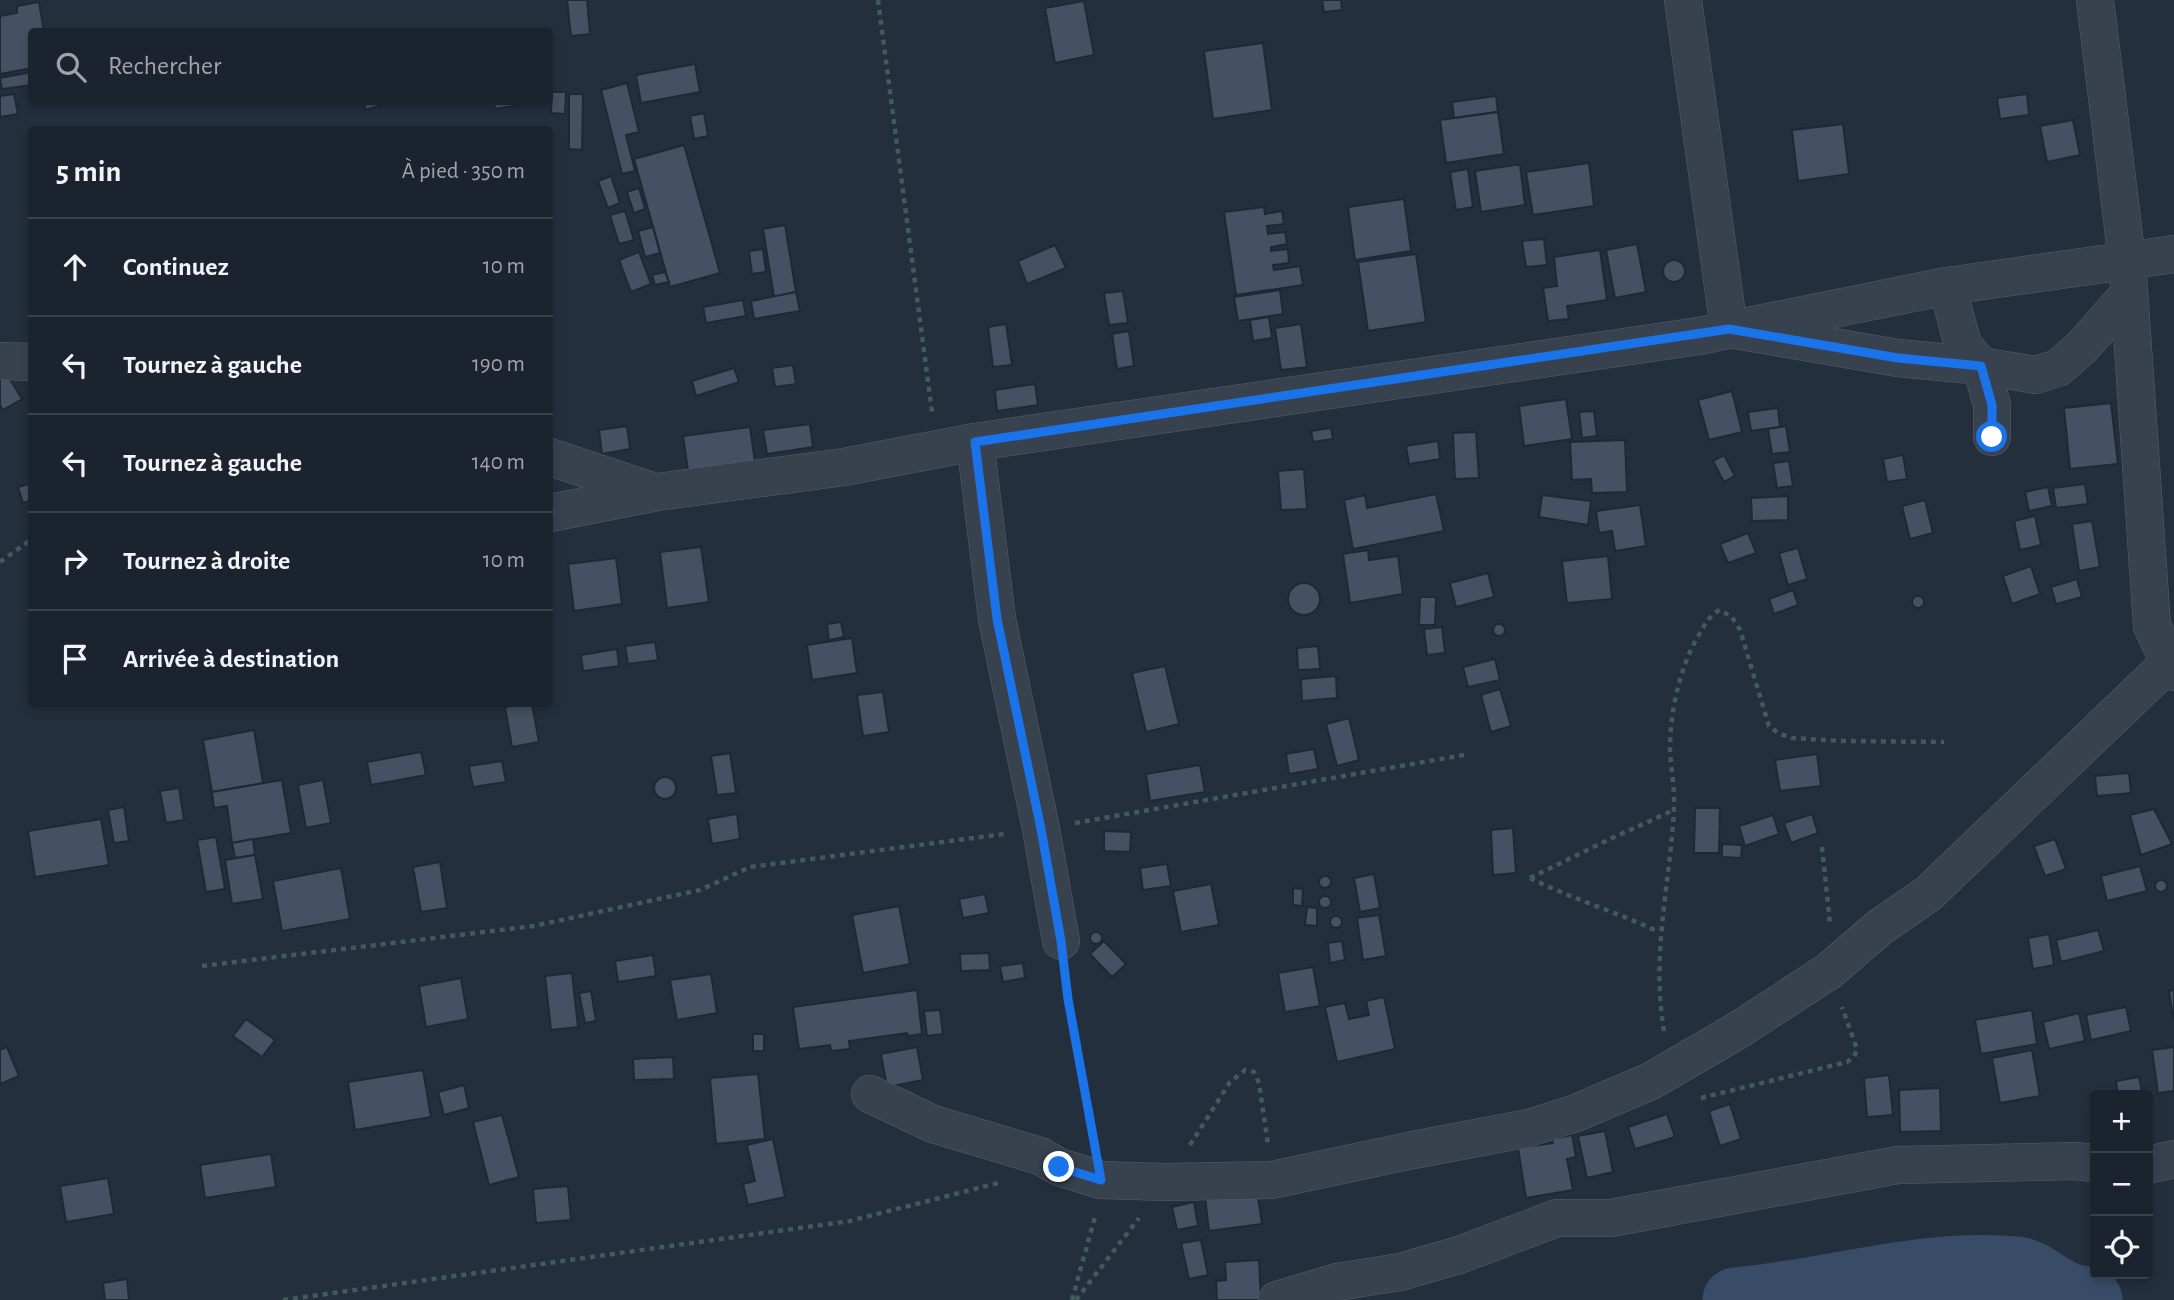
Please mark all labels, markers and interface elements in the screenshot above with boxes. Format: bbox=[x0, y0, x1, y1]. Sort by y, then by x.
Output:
search box bbox=[28, 28, 553, 105]
icon: search bbox=[52, 48, 90, 86]
text: Rechercher bbox=[108, 53, 221, 79]
text: 5 min bbox=[56, 157, 121, 187]
text: À pied · 350 m bbox=[402, 160, 525, 183]
icon: ahead bbox=[56, 248, 94, 286]
text: Continuez bbox=[123, 254, 229, 280]
text: 10 m bbox=[483, 255, 525, 278]
icon: left bbox=[56, 346, 94, 384]
text: Tournez à gauche bbox=[123, 352, 302, 378]
text: 190 m bbox=[472, 353, 525, 376]
route start bbox=[1976, 421, 2007, 452]
icon: left bbox=[56, 444, 94, 482]
text: Tournez à gauche bbox=[123, 450, 302, 476]
text: 140 m bbox=[472, 451, 525, 474]
icon: right bbox=[56, 542, 94, 580]
text: Tournez à droite bbox=[123, 548, 290, 574]
text: 10 m bbox=[483, 549, 525, 572]
icon: arrive bbox=[56, 640, 94, 678]
text: Arrivée à destination bbox=[123, 646, 339, 672]
map controls bbox=[2090, 1090, 2153, 1279]
button: + bbox=[2090, 1090, 2153, 1153]
route end bbox=[1043, 1151, 1074, 1182]
button: − bbox=[2090, 1153, 2153, 1216]
button: locate bbox=[2090, 1216, 2153, 1279]

